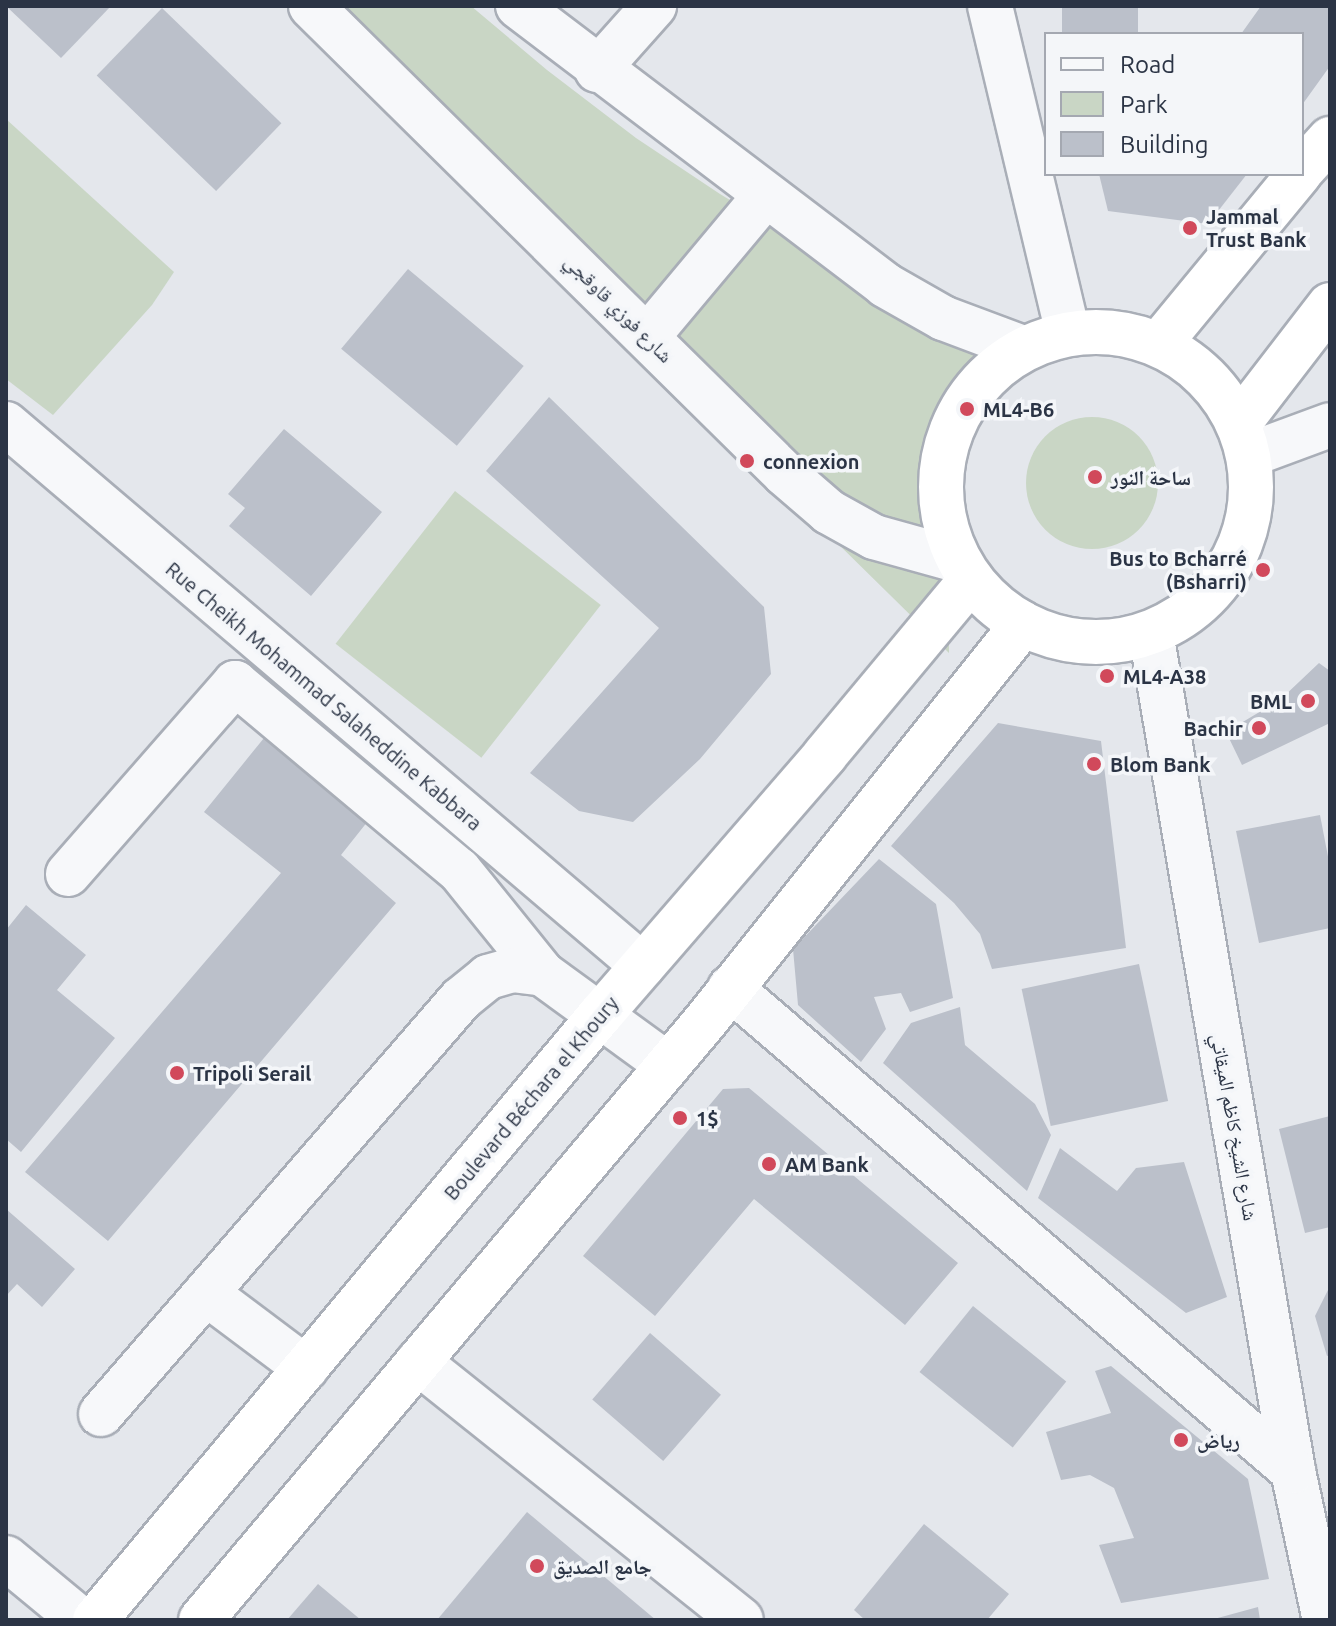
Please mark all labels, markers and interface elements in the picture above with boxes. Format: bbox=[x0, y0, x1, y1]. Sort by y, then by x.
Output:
legend bbox=[1044, 32, 1304, 176]
text: Road bbox=[1120, 51, 1175, 78]
text: Park bbox=[1120, 91, 1168, 118]
text: Building bbox=[1120, 131, 1208, 158]
place label: Jammal Trust Bank bbox=[1206, 204, 1307, 251]
marker: Jammal Trust Bank bbox=[1181, 219, 1199, 237]
street label: شارع فوزي قاوقجي bbox=[560, 249, 678, 367]
place label: ML4-B6 bbox=[983, 397, 1054, 421]
marker: ML4-B6 bbox=[958, 400, 976, 418]
place label: connexion bbox=[763, 449, 860, 473]
marker: connexion bbox=[738, 452, 756, 470]
place label: ساحة النور bbox=[1111, 465, 1191, 489]
marker: ساحة النور bbox=[1086, 468, 1104, 486]
place label: Bus to Bcharré (Bsharri) bbox=[1109, 546, 1247, 593]
street label: Rue Cheikh Mohammad Salaheddine Kabbara bbox=[161, 557, 487, 835]
marker: Bus to Bcharré (Bsharri) bbox=[1254, 561, 1272, 579]
place label: ML4-A38 bbox=[1123, 664, 1206, 688]
marker: ML4-A38 bbox=[1098, 667, 1116, 685]
place label: BML bbox=[1250, 689, 1292, 713]
marker: BML bbox=[1299, 692, 1317, 710]
place label: Bachir bbox=[1184, 716, 1243, 740]
marker: Bachir bbox=[1250, 719, 1268, 737]
place label: Blom Bank bbox=[1110, 752, 1210, 776]
marker: Blom Bank bbox=[1085, 755, 1103, 773]
street label: Boulevard Béchara el Khoury bbox=[439, 991, 623, 1205]
street label: شارع الشيخ كاظم الميقاتي bbox=[1207, 1032, 1263, 1222]
place label: Tripoli Serail bbox=[193, 1061, 311, 1085]
marker: Tripoli Serail bbox=[168, 1064, 186, 1082]
place label: 1$ bbox=[696, 1106, 719, 1130]
marker: 1$ bbox=[671, 1109, 689, 1127]
place label: AM Bank bbox=[785, 1152, 869, 1176]
marker: AM Bank bbox=[760, 1155, 778, 1173]
place label: رياض bbox=[1197, 1428, 1240, 1452]
marker: رياض bbox=[1172, 1431, 1190, 1449]
place label: جامع الصديق bbox=[553, 1554, 652, 1578]
marker: جامع الصديق bbox=[528, 1557, 546, 1575]

